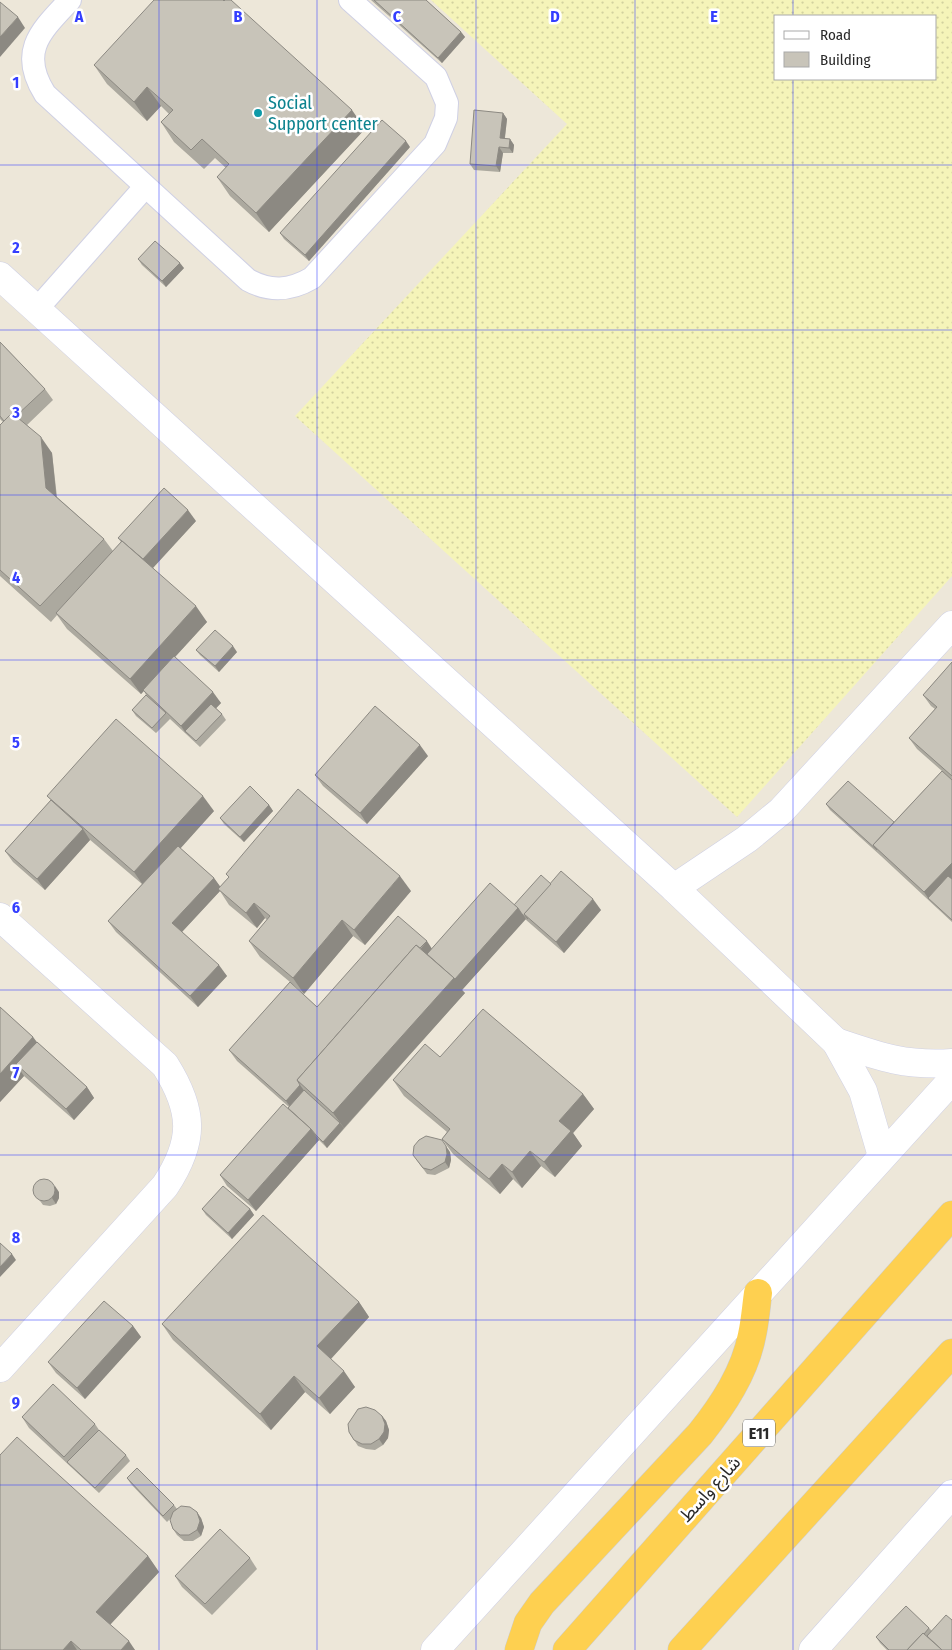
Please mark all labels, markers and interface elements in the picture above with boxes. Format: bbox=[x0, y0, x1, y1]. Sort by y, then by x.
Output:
text: A bbox=[74, 7, 84, 26]
text: B bbox=[234, 7, 243, 26]
text: C bbox=[393, 7, 402, 26]
text: D bbox=[550, 7, 560, 26]
text: E bbox=[710, 7, 718, 26]
legend bbox=[774, 15, 937, 80]
text: Road bbox=[820, 26, 851, 44]
text: Building bbox=[820, 51, 871, 69]
text: 1 bbox=[13, 73, 19, 92]
place label: Social Support center bbox=[268, 92, 379, 135]
marker: Social Support center bbox=[252, 107, 264, 119]
text: 2 bbox=[11, 238, 20, 257]
text: 3 bbox=[11, 403, 20, 422]
text: 4 bbox=[12, 568, 20, 587]
text: 5 bbox=[12, 733, 20, 752]
text: 6 bbox=[12, 898, 20, 917]
text: 7 bbox=[13, 1063, 20, 1082]
text: 8 bbox=[12, 1228, 21, 1247]
text: 9 bbox=[12, 1393, 20, 1412]
road number: E11 bbox=[743, 1420, 775, 1446]
street label: شارع واسط bbox=[675, 1452, 747, 1528]

